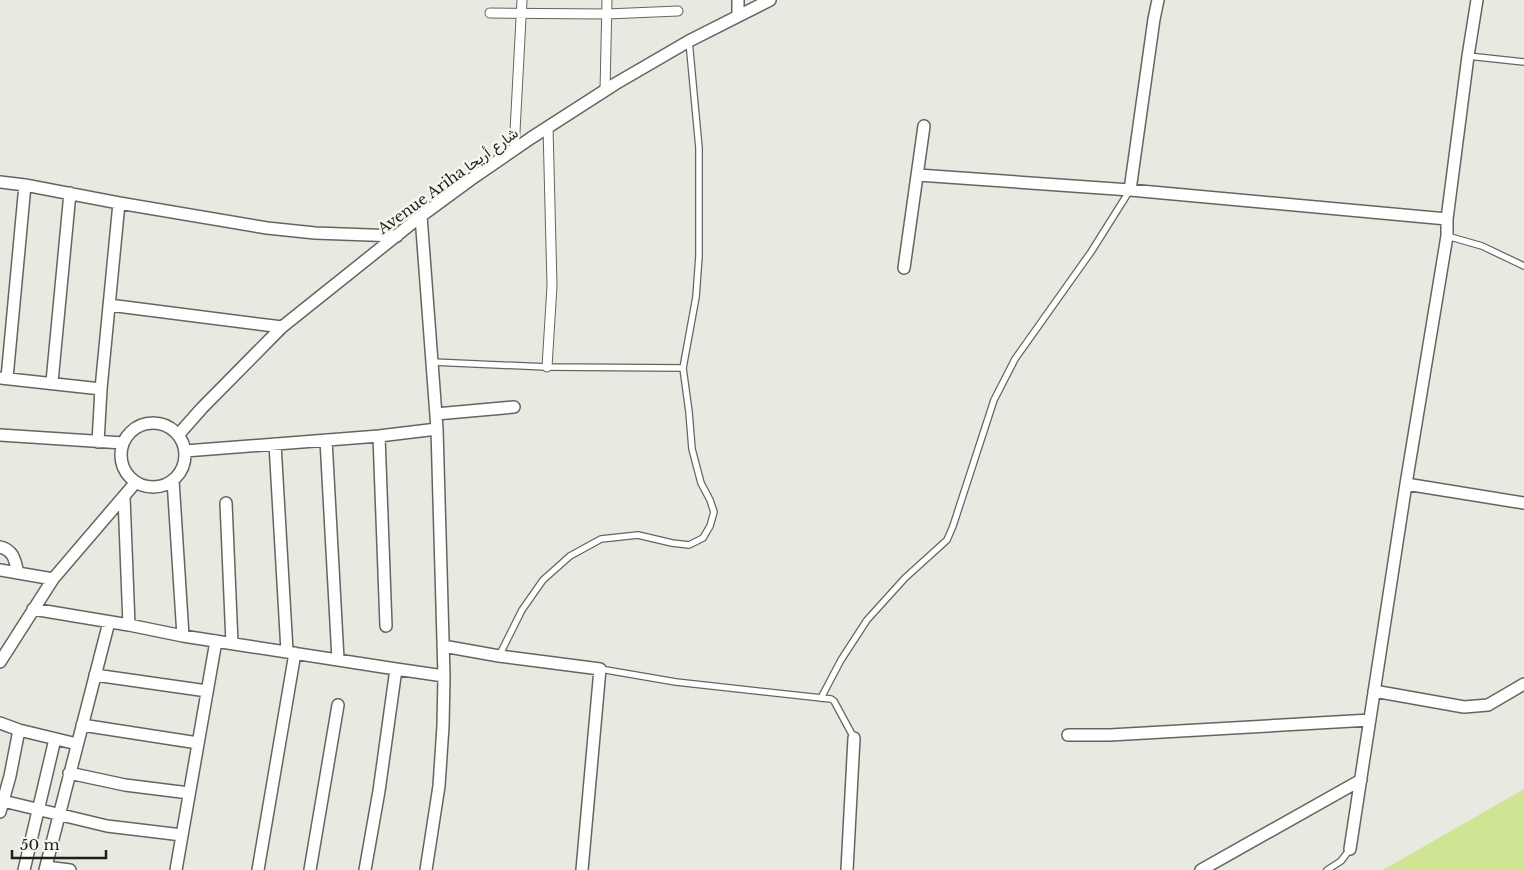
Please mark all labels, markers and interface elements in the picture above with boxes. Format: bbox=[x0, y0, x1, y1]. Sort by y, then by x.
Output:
street label: Avenue Ariha شارع أريحا bbox=[373, 123, 523, 240]
scale bar bbox=[12, 828, 106, 860]
text: 50 m bbox=[20, 835, 60, 854]

